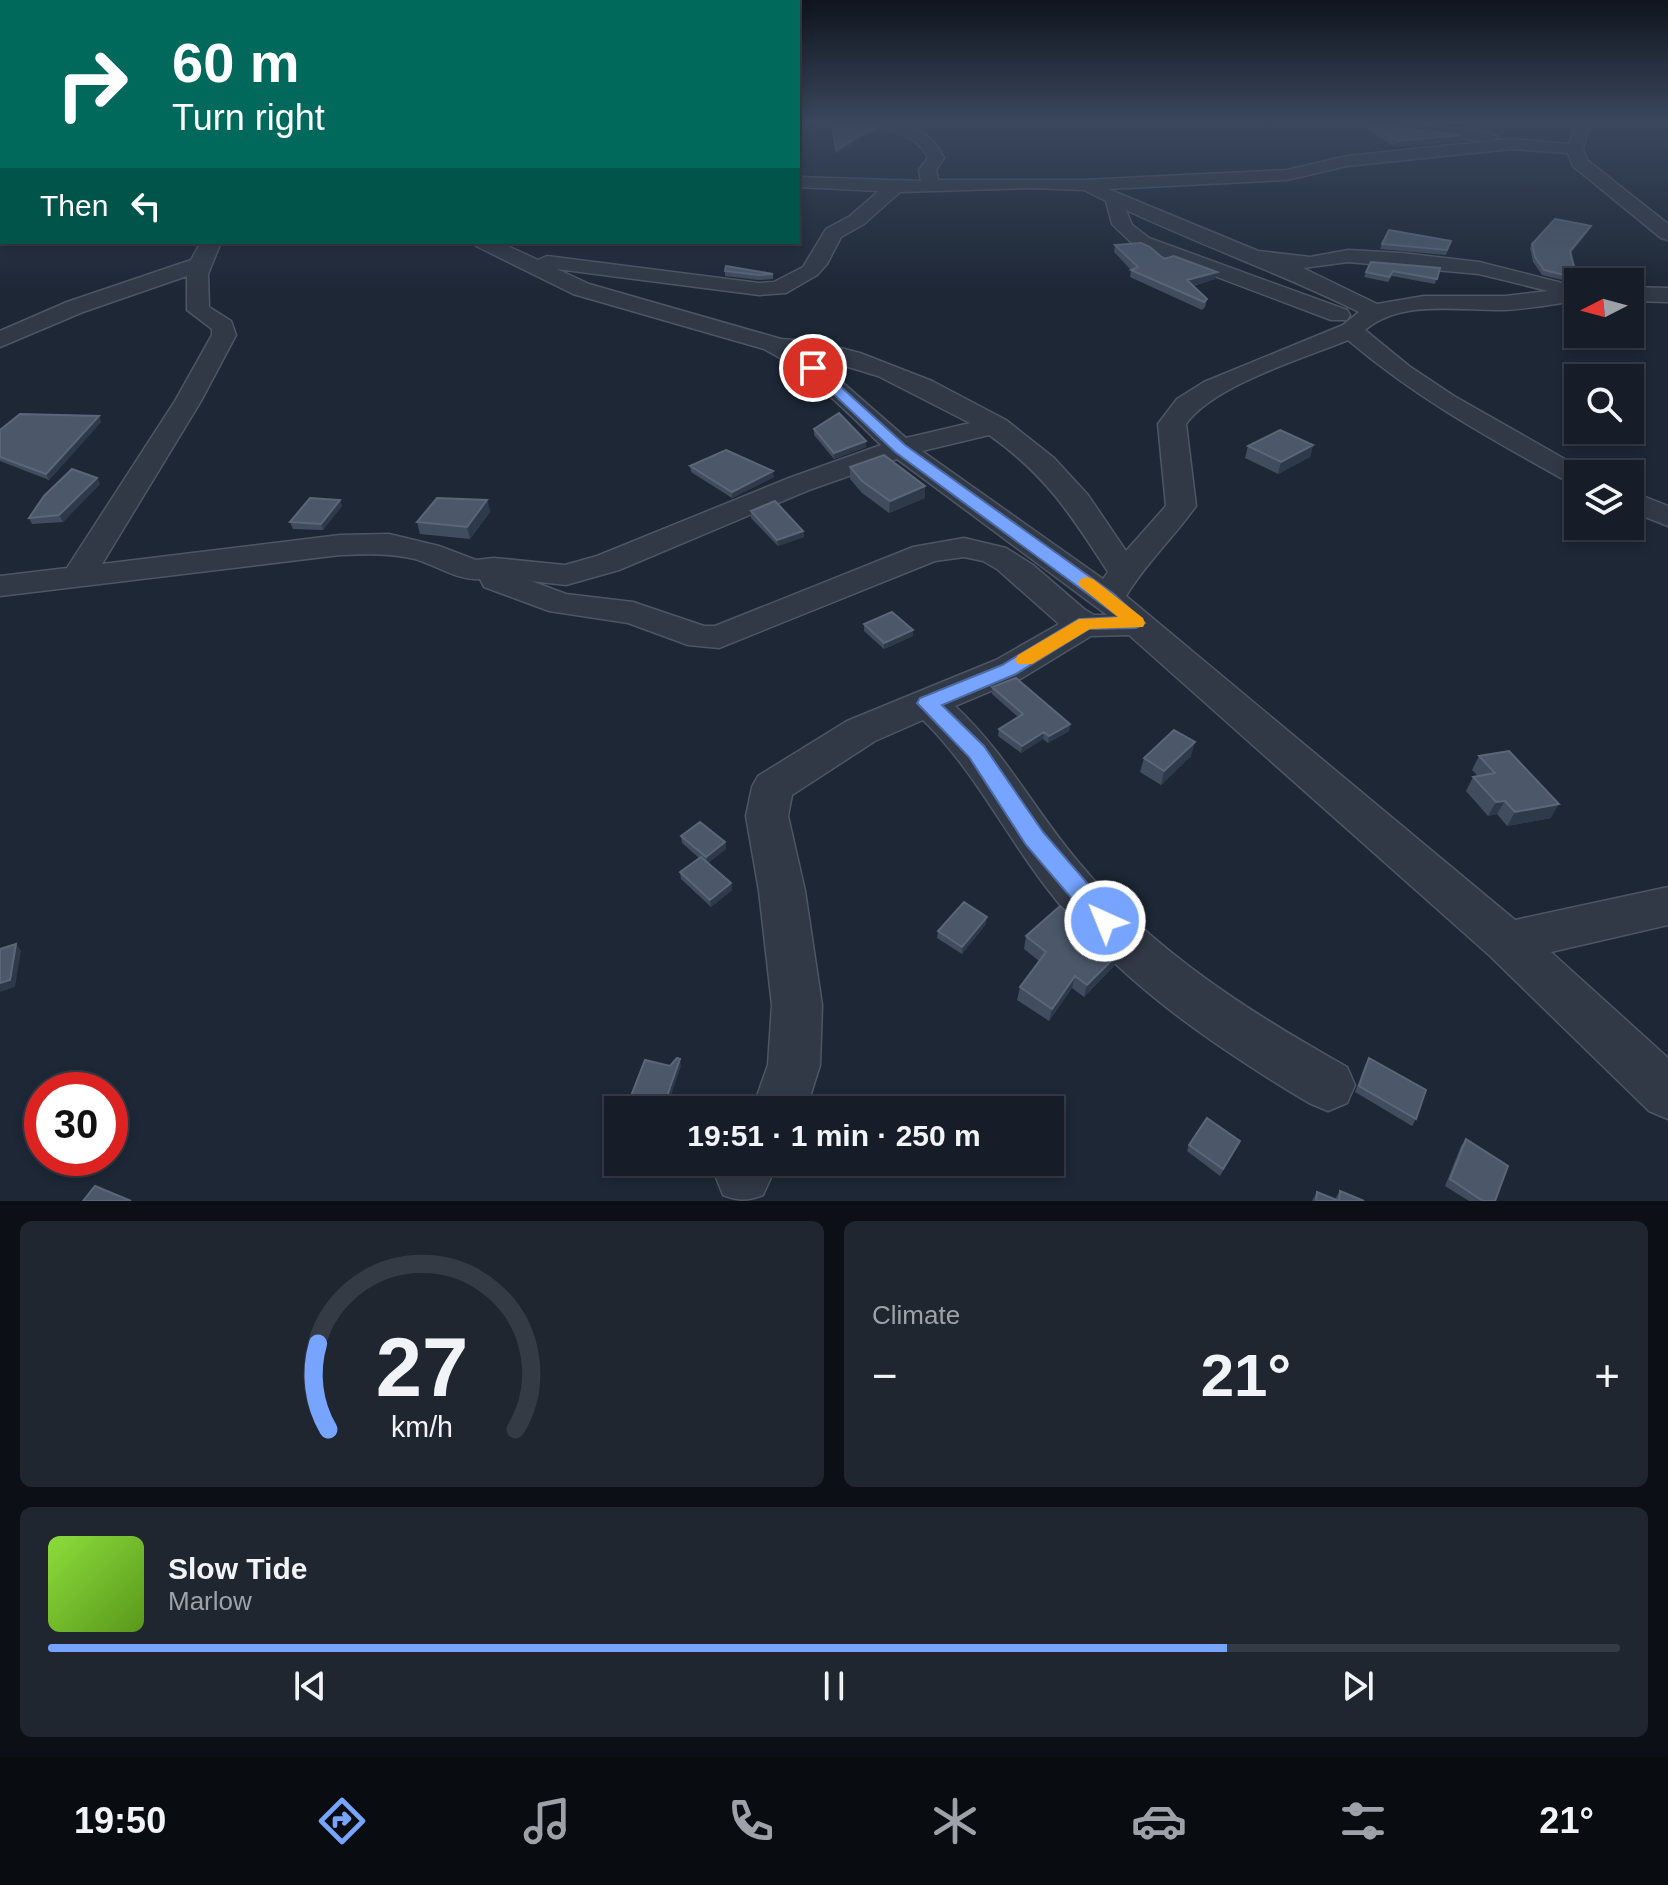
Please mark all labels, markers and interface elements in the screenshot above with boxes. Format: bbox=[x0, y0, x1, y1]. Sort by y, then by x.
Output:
text: 60 m bbox=[172, 31, 300, 94]
icon: right bbox=[40, 32, 144, 136]
text: Turn right bbox=[172, 97, 325, 138]
icon: left bbox=[124, 184, 168, 228]
text: Then bbox=[40, 189, 108, 222]
north arrow bbox=[1564, 268, 1644, 348]
map controls bbox=[1564, 268, 1644, 540]
pin bbox=[779, 334, 847, 402]
icon: arrive bbox=[791, 346, 835, 390]
button: search bbox=[1564, 364, 1644, 444]
button: layers bbox=[1564, 460, 1644, 540]
position arrow bbox=[1063, 879, 1147, 963]
speed limit sign: 30 bbox=[24, 1072, 128, 1176]
text: 19:51 · 1 min · 250 m bbox=[687, 1119, 981, 1152]
text: Climate bbox=[872, 1300, 960, 1330]
text: 27 bbox=[376, 1321, 468, 1414]
text: 21° bbox=[1201, 1342, 1291, 1409]
text: − bbox=[872, 1351, 898, 1400]
text: + bbox=[1594, 1351, 1620, 1400]
text: km/h bbox=[391, 1411, 453, 1443]
text: Slow Tide bbox=[168, 1552, 307, 1585]
text: Marlow bbox=[168, 1586, 252, 1616]
icon: previous bbox=[288, 1664, 332, 1708]
icon: pause bbox=[812, 1664, 856, 1708]
icon: next bbox=[1336, 1664, 1380, 1708]
icon: directions bbox=[314, 1793, 370, 1849]
icon: music bbox=[519, 1793, 575, 1849]
icon: phone bbox=[723, 1793, 779, 1849]
icon: climate bbox=[927, 1793, 983, 1849]
icon: car bbox=[1131, 1793, 1187, 1849]
icon: filters bbox=[1335, 1793, 1391, 1849]
text: 19:50 bbox=[74, 1800, 166, 1841]
text: 21° bbox=[1539, 1800, 1594, 1841]

